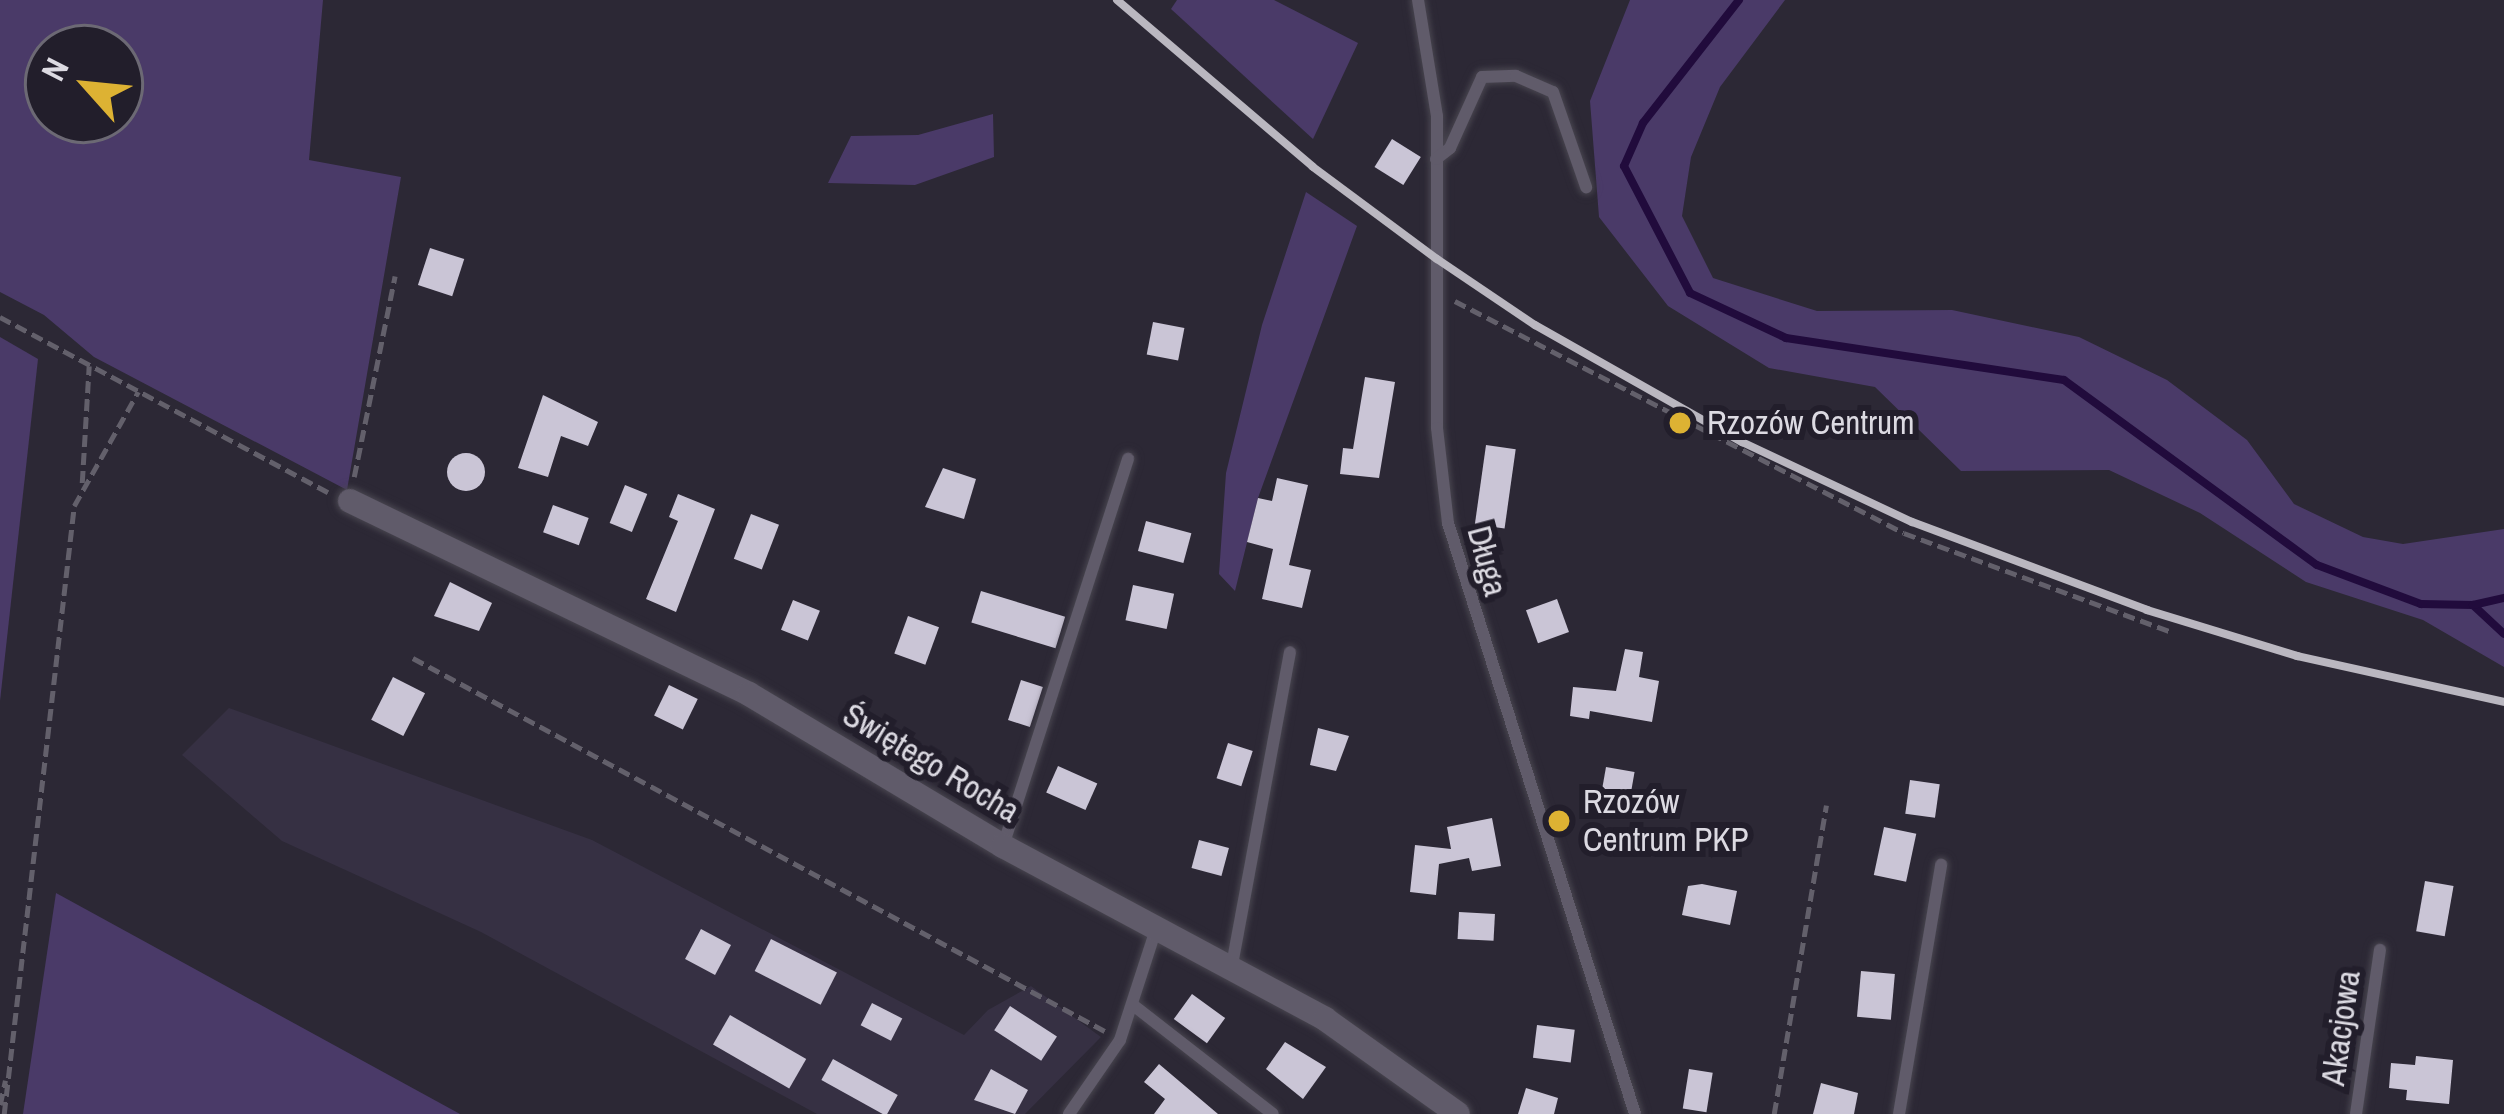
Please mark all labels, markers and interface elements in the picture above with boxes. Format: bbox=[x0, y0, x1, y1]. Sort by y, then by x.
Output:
north arrow bbox=[24, 24, 144, 144]
text: N bbox=[31, 50, 79, 88]
place label: Rzozów Centrum bbox=[1707, 403, 1915, 443]
marker: Rzozów Centrum bbox=[1664, 407, 1696, 439]
street label: Długa bbox=[1459, 522, 1515, 600]
street label: Świętego Rocha bbox=[836, 695, 1026, 831]
place label: Rzozów Centrum PKP bbox=[1583, 782, 1748, 860]
marker: Rzozów Centrum PKP bbox=[1546, 808, 1572, 834]
street label: Akacjowa bbox=[2313, 968, 2369, 1088]

